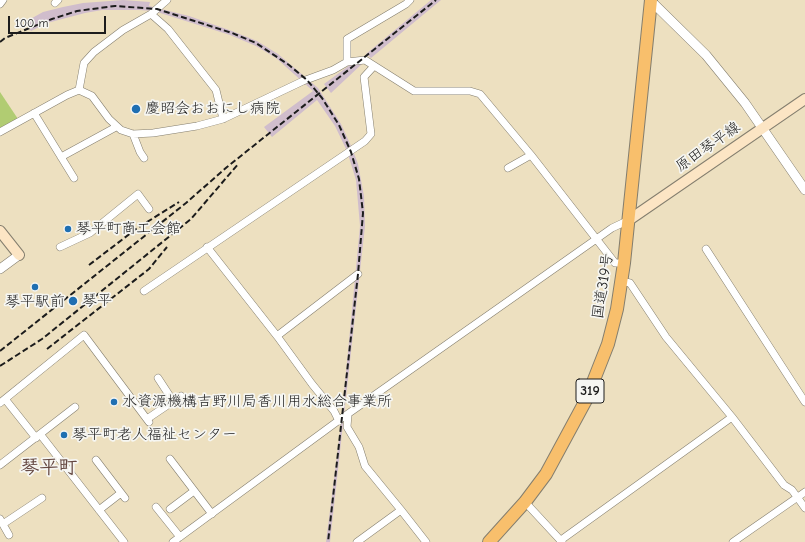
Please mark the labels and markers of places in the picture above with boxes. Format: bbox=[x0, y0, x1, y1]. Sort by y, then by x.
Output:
place label: 慶昭会おおにし病院 bbox=[145, 100, 280, 118]
marker: 慶昭会おおにし病院 bbox=[130, 103, 142, 115]
place label: 琴平町商工会館 bbox=[76, 220, 181, 238]
marker: 琴平町商工会館 bbox=[63, 224, 73, 234]
marker: 琴平駅前 bbox=[30, 282, 40, 292]
place label: 琴平 bbox=[82, 292, 112, 310]
place label: 琴平駅前 bbox=[5, 293, 65, 311]
marker: 琴平 bbox=[67, 295, 79, 307]
place label: 水資源機構吉野川局香川用水総合事業所 bbox=[122, 393, 392, 411]
marker: 水資源機構吉野川局香川用水総合事業所 bbox=[109, 397, 119, 407]
place label: 琴平町老人福祉センター bbox=[72, 426, 237, 444]
marker: 琴平町老人福祉センター bbox=[59, 430, 69, 440]

